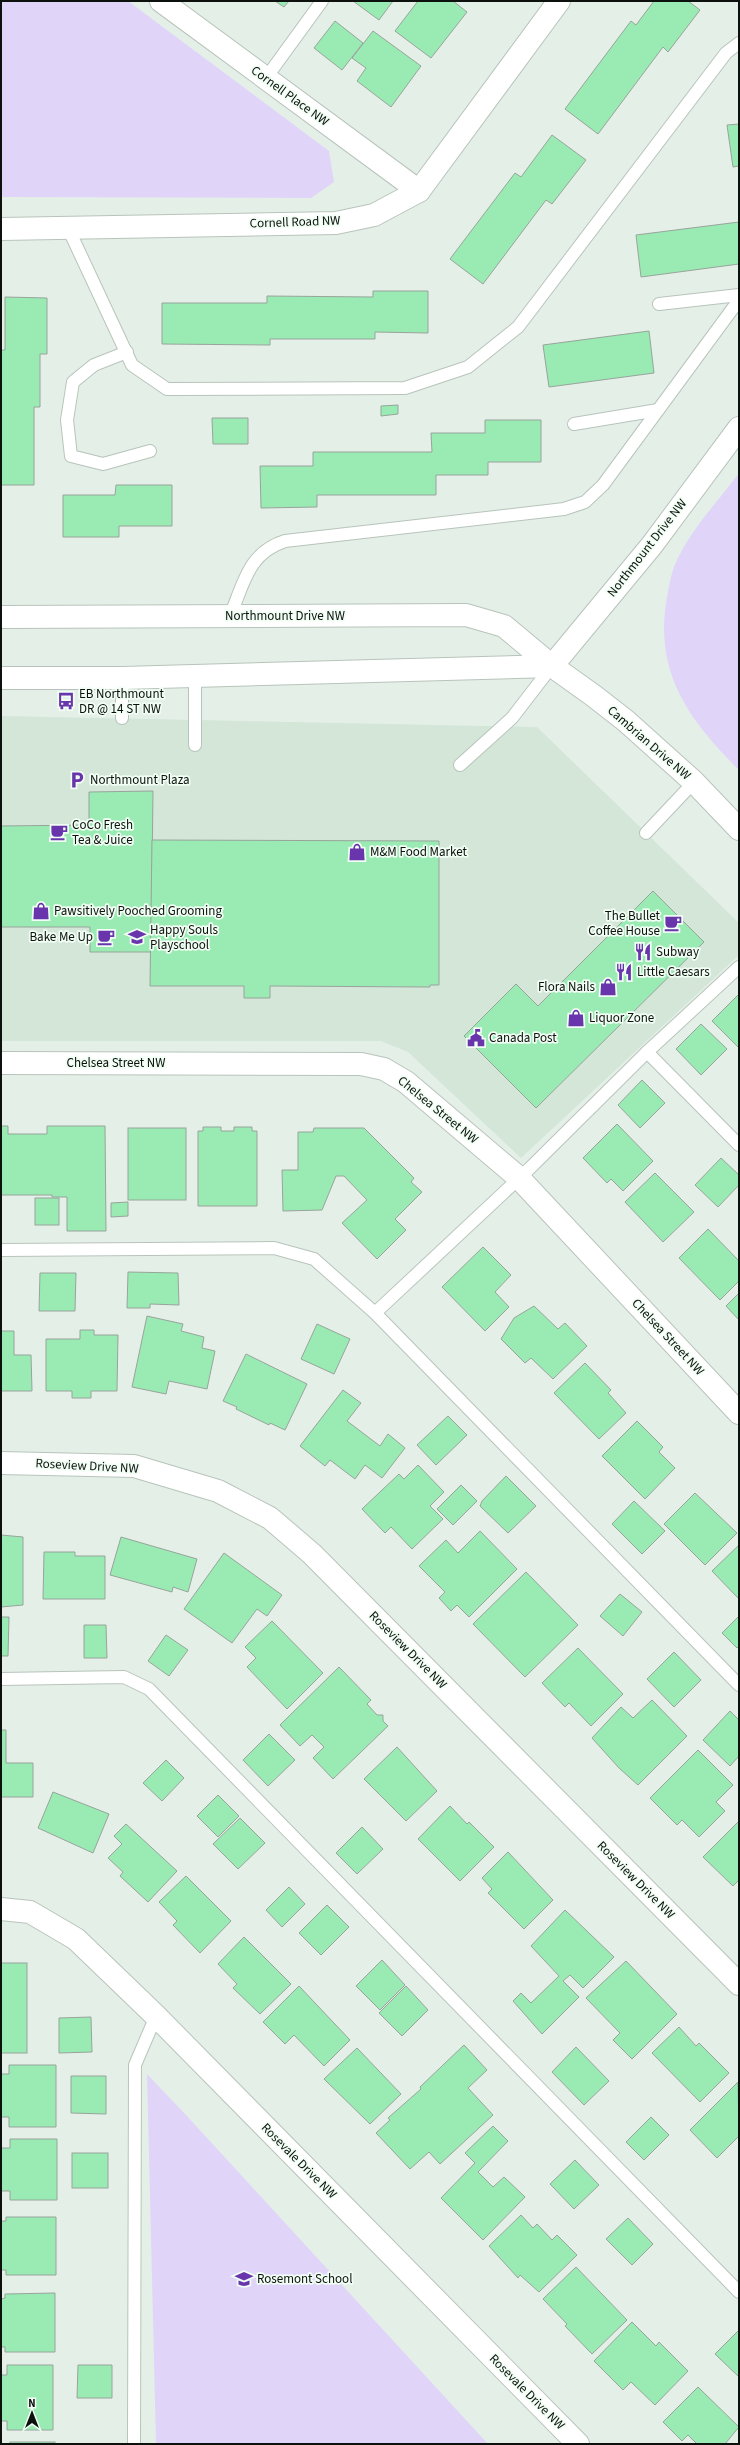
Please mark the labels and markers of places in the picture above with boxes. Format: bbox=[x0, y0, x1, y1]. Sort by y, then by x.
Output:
place label: EB Northmount DR @ 14 ST NW bbox=[79, 685, 165, 718]
bus stop icon: EB Northmount DR @ 14 ST NW bbox=[56, 691, 76, 711]
parking icon: Northmount Plaza bbox=[67, 770, 87, 790]
place label: Northmount Plaza bbox=[90, 771, 189, 789]
place label: CoCo Fresh Tea & Juice bbox=[72, 816, 133, 849]
cafe icon: CoCo Fresh Tea & Juice bbox=[49, 822, 69, 842]
shop icon: M&M Food Market bbox=[347, 842, 367, 862]
place label: M&M Food Market bbox=[370, 843, 468, 861]
shop icon: Pawsitively Pooched Grooming bbox=[31, 901, 51, 921]
place label: Pawsitively Pooched Grooming bbox=[54, 902, 222, 920]
place label: The Bullet Coffee House bbox=[588, 907, 661, 940]
cafe icon: The Bullet Coffee House bbox=[663, 913, 683, 933]
place label: Happy Souls Playschool bbox=[150, 921, 218, 954]
cafe icon: Bake Me Up bbox=[96, 927, 116, 947]
school or university icon: Happy Souls Playschool bbox=[127, 927, 147, 947]
place label: Bake Me Up bbox=[29, 928, 93, 946]
restaurant icon: Subway bbox=[633, 942, 653, 962]
place label: Subway bbox=[656, 943, 699, 961]
restaurant icon: Little Caesars bbox=[614, 962, 634, 982]
place label: Little Caesars bbox=[637, 963, 710, 981]
shop icon: Flora Nails bbox=[598, 977, 618, 997]
place label: Flora Nails bbox=[538, 978, 596, 996]
shop icon: Liquor Zone bbox=[566, 1008, 586, 1028]
place label: Liquor Zone bbox=[589, 1009, 654, 1027]
public building icon: Canada Post bbox=[466, 1028, 486, 1048]
place label: Canada Post bbox=[489, 1029, 557, 1047]
school or university icon: Rosemont School bbox=[234, 2269, 254, 2289]
place label: Rosemont School bbox=[257, 2270, 352, 2288]

